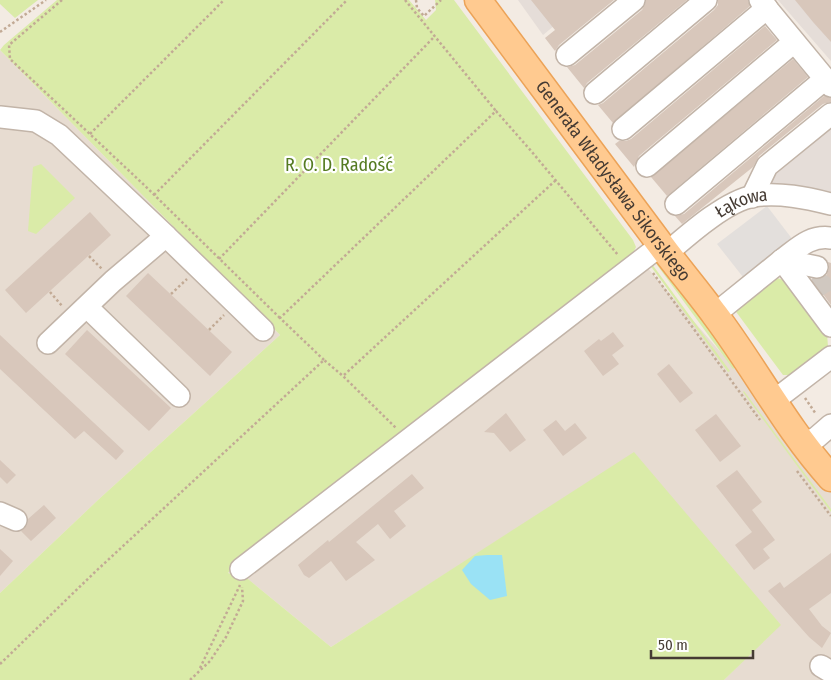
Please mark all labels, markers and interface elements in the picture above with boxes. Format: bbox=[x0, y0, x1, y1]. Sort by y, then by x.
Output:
street label: Generała Władysława Sikorskiego bbox=[531, 76, 696, 286]
park label: R. O. D. Radość bbox=[285, 154, 393, 176]
street label: Łąkowa bbox=[711, 184, 768, 223]
scale bar bbox=[651, 628, 754, 660]
text: 50 m bbox=[658, 636, 688, 654]

